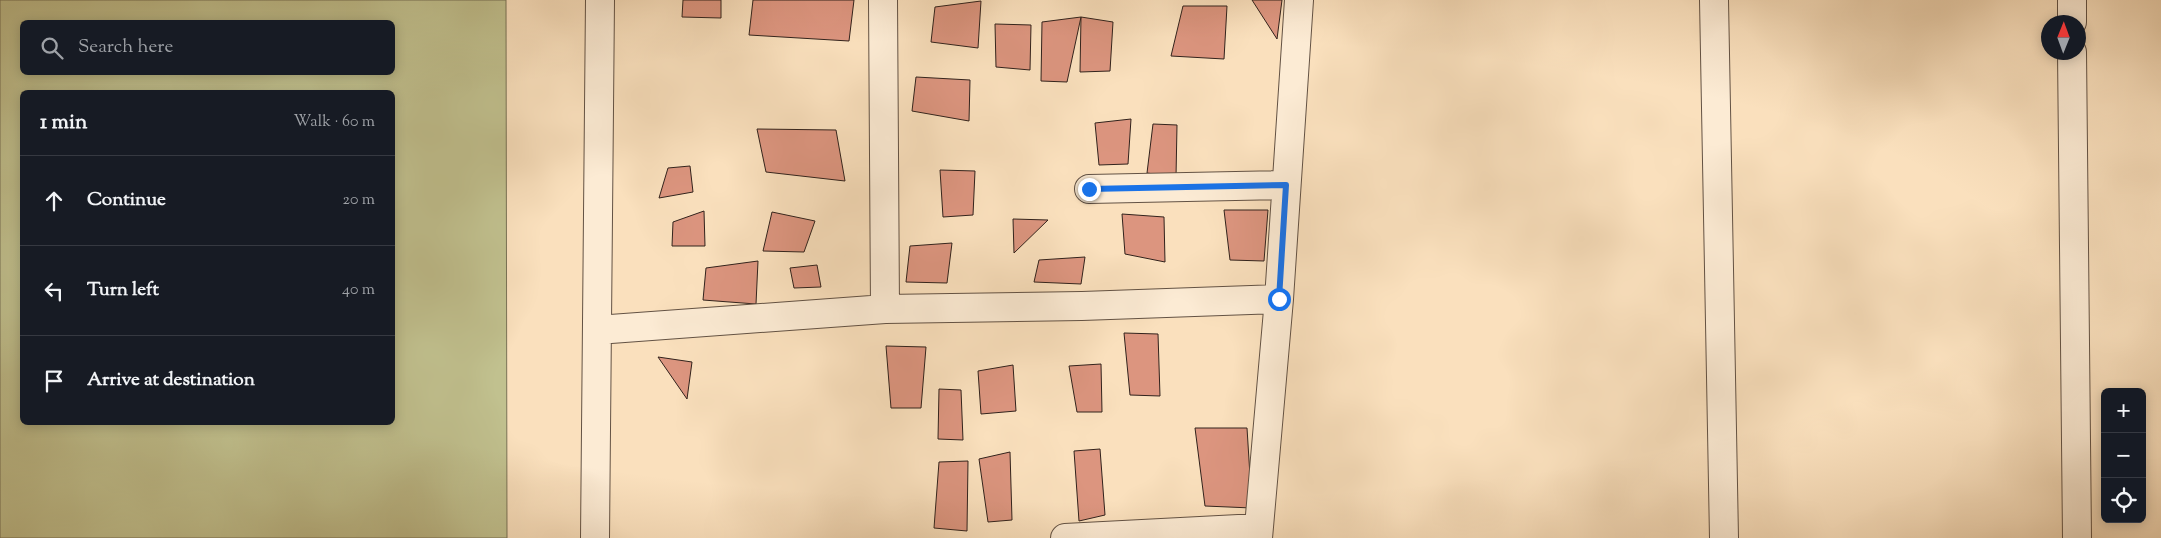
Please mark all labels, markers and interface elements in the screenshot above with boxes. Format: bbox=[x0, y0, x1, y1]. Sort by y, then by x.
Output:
north arrow bbox=[2041, 15, 2086, 60]
search box bbox=[20, 20, 395, 75]
icon: search bbox=[38, 34, 66, 62]
text: Search here bbox=[78, 34, 173, 61]
text: 1 min bbox=[40, 108, 87, 138]
text: Walk · 60 m bbox=[294, 111, 375, 134]
route end bbox=[1078, 178, 1101, 201]
icon: ahead bbox=[40, 187, 68, 215]
text: Continue bbox=[87, 187, 166, 214]
text: 20 m bbox=[342, 189, 375, 212]
icon: left bbox=[40, 277, 68, 305]
text: Turn left bbox=[87, 277, 159, 304]
text: 40 m bbox=[342, 279, 375, 302]
route start bbox=[1268, 288, 1291, 311]
icon: arrive bbox=[40, 367, 68, 395]
text: Arrive at destination bbox=[87, 367, 255, 394]
map controls bbox=[2101, 388, 2146, 523]
button: + bbox=[2101, 388, 2146, 433]
button: − bbox=[2101, 433, 2146, 478]
button: locate bbox=[2101, 478, 2146, 523]

